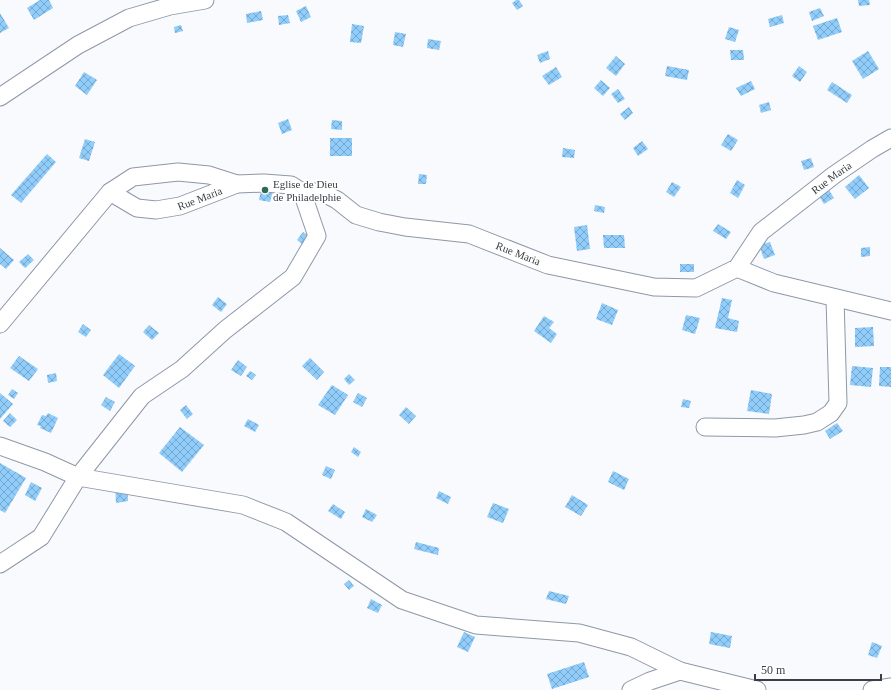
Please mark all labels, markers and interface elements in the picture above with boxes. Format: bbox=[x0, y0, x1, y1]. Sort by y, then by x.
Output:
street label: Rue Maria bbox=[809, 159, 854, 196]
place label: Eglise de Dieu de Philadelphie bbox=[273, 178, 341, 203]
street label: Rue Maria bbox=[176, 184, 224, 212]
marker: Eglise de Dieu de Philadelphie bbox=[260, 185, 270, 195]
street label: Rue Maria bbox=[494, 239, 542, 268]
scale bar bbox=[755, 656, 881, 682]
text: 50 m bbox=[761, 663, 786, 677]

